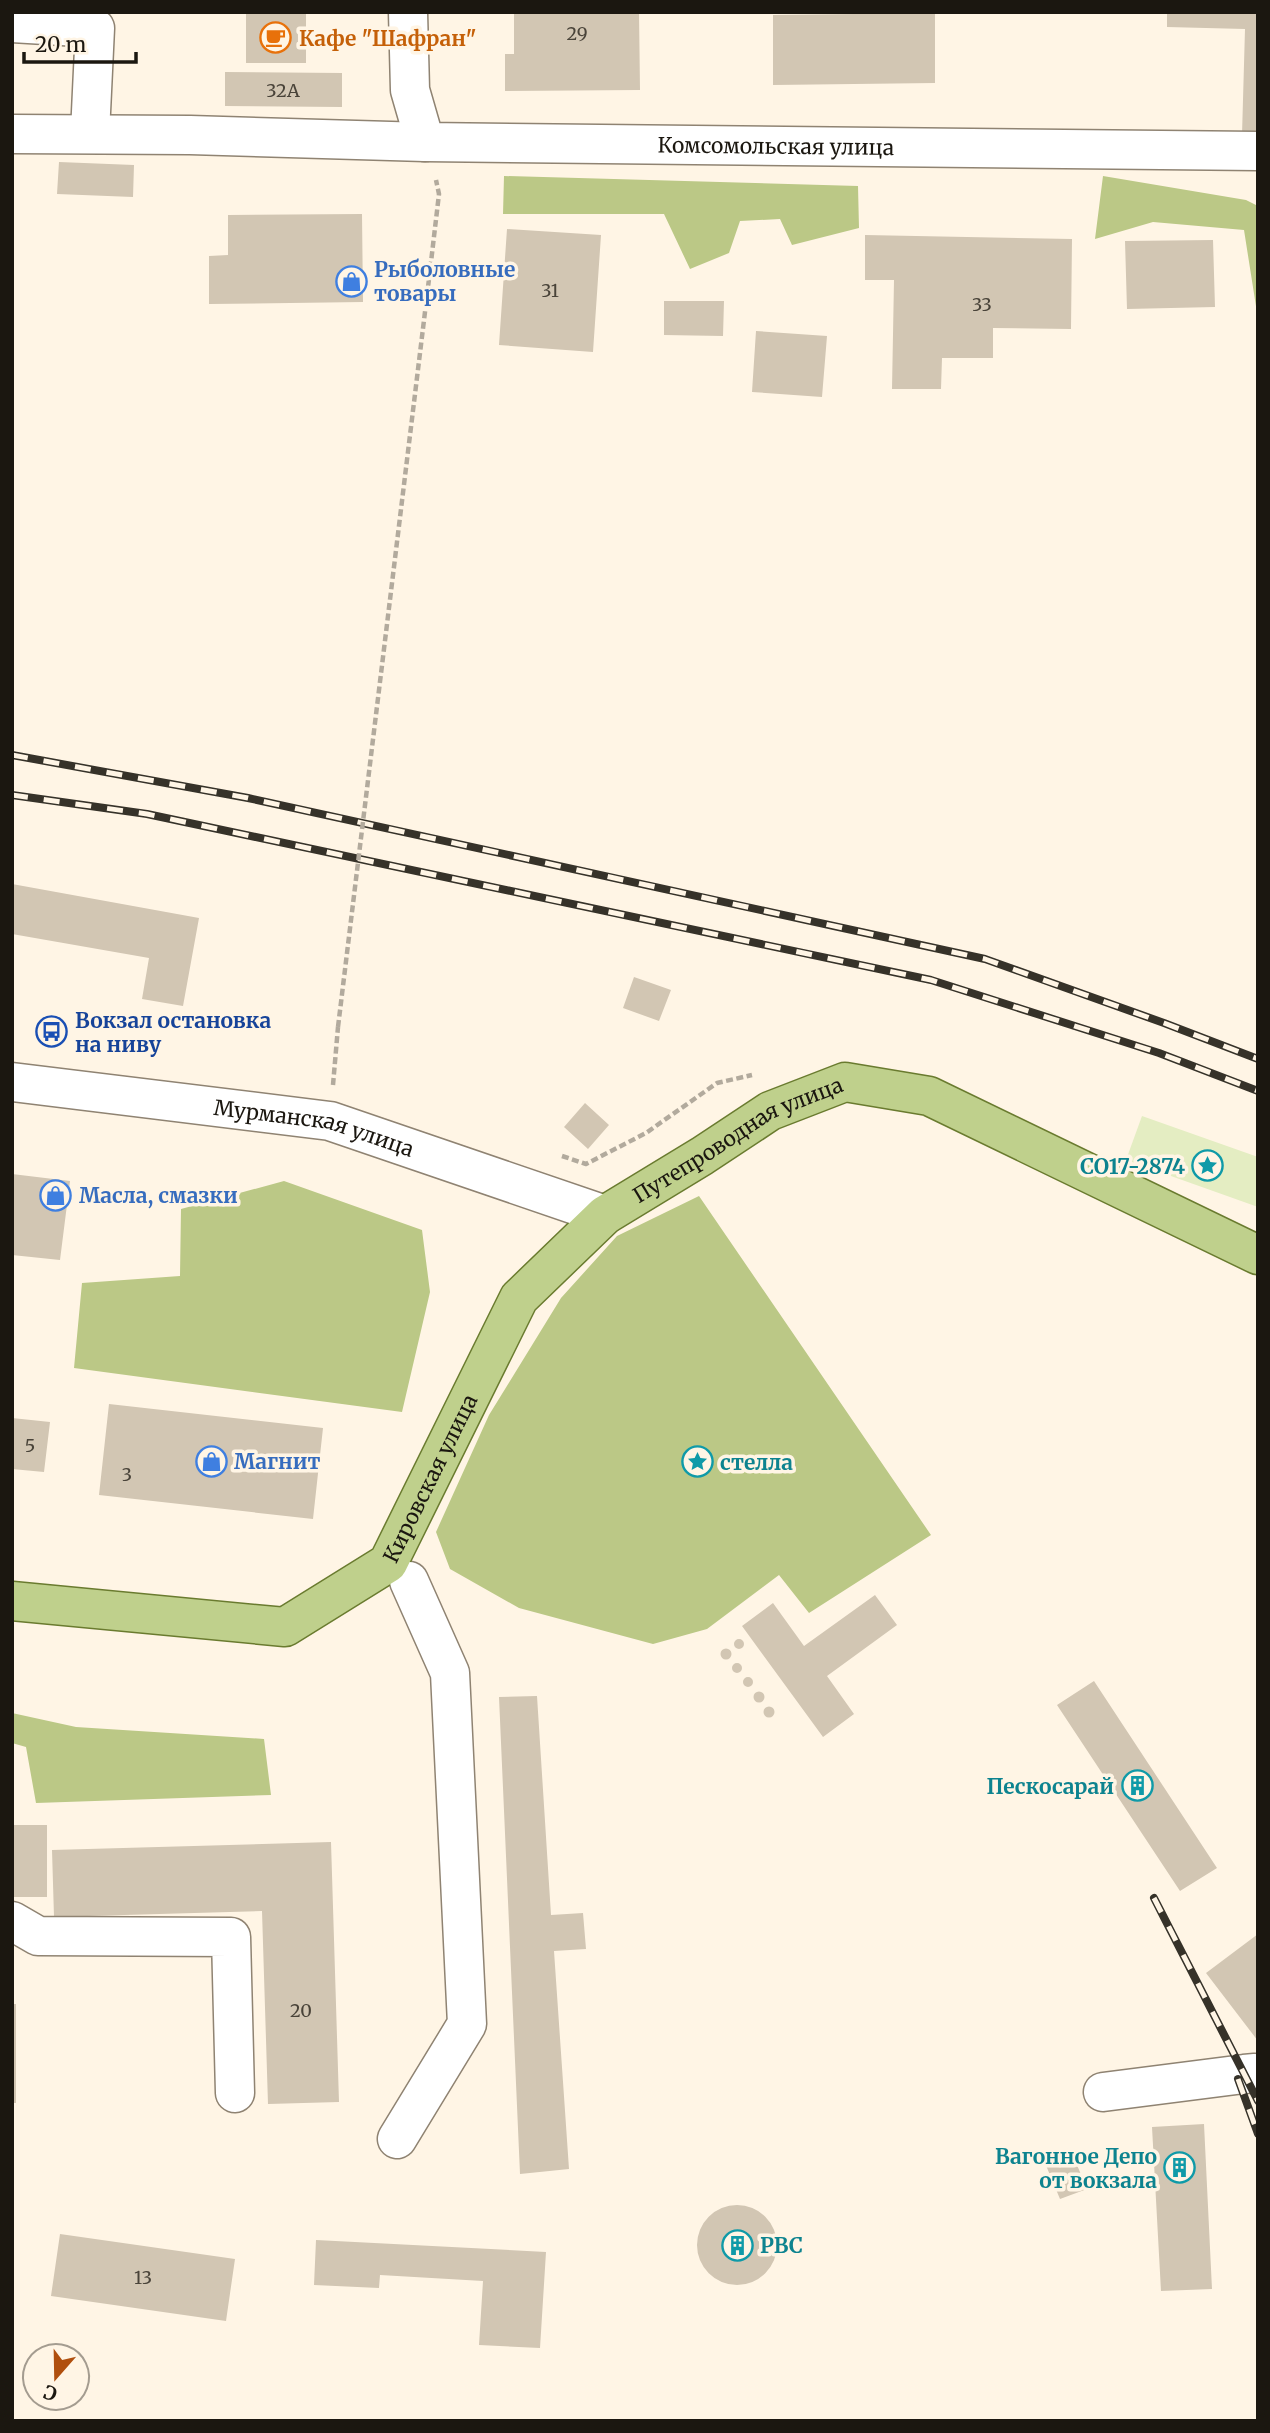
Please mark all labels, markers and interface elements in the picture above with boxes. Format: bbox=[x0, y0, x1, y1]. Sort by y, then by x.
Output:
scale bar bbox=[24, 21, 136, 65]
cafe icon: Кафе "Шафран" bbox=[259, 21, 293, 55]
house number: 29 bbox=[566, 22, 588, 45]
place label: Кафе "Шафран" bbox=[299, 25, 476, 52]
text: 20 m bbox=[35, 31, 87, 58]
house number: 32А bbox=[266, 79, 300, 102]
street label: Комсомольская улица bbox=[658, 131, 894, 161]
place label: Рыболовные товары bbox=[374, 256, 515, 307]
shop icon: Рыболовные товары bbox=[334, 264, 368, 298]
house number: 31 bbox=[541, 279, 559, 302]
house number: 33 bbox=[972, 293, 992, 316]
place label: Вокзал остановка на ниву bbox=[75, 1007, 271, 1058]
bus stop icon: Вокзал остановка на ниву bbox=[35, 1015, 69, 1049]
street label: Путепроводная улица bbox=[628, 1071, 847, 1208]
street label: Мурманская улица bbox=[212, 1093, 418, 1162]
place icon: СО17-2874 bbox=[1191, 1149, 1225, 1183]
place label: СО17-2874 bbox=[1080, 1153, 1185, 1180]
shop icon: Масла, смазки bbox=[39, 1178, 73, 1212]
place label: Масла, смазки bbox=[79, 1182, 238, 1209]
street label: Кировская улица bbox=[377, 1390, 483, 1567]
house number: 5 bbox=[25, 1434, 35, 1457]
shop icon: Магнит bbox=[194, 1444, 228, 1478]
place icon: стелла bbox=[680, 1445, 714, 1479]
place label: Магнит bbox=[234, 1448, 321, 1475]
place label: стелла bbox=[720, 1449, 793, 1476]
house number: 3 bbox=[122, 1463, 132, 1486]
building icon: Пескосарай bbox=[1120, 1769, 1154, 1803]
place label: Пескосарай bbox=[987, 1773, 1114, 1800]
house number: 20 bbox=[290, 1999, 312, 2022]
place label: Вагонное Депо от вокзала bbox=[995, 2143, 1157, 2194]
building icon: Вагонное Депо от вокзала bbox=[1163, 2151, 1197, 2185]
building icon: РВС bbox=[720, 2228, 754, 2262]
place label: РВС bbox=[760, 2232, 803, 2259]
house number: 13 bbox=[134, 2266, 152, 2289]
north arrow bbox=[21, 2342, 91, 2412]
text: С bbox=[40, 2380, 60, 2406]

